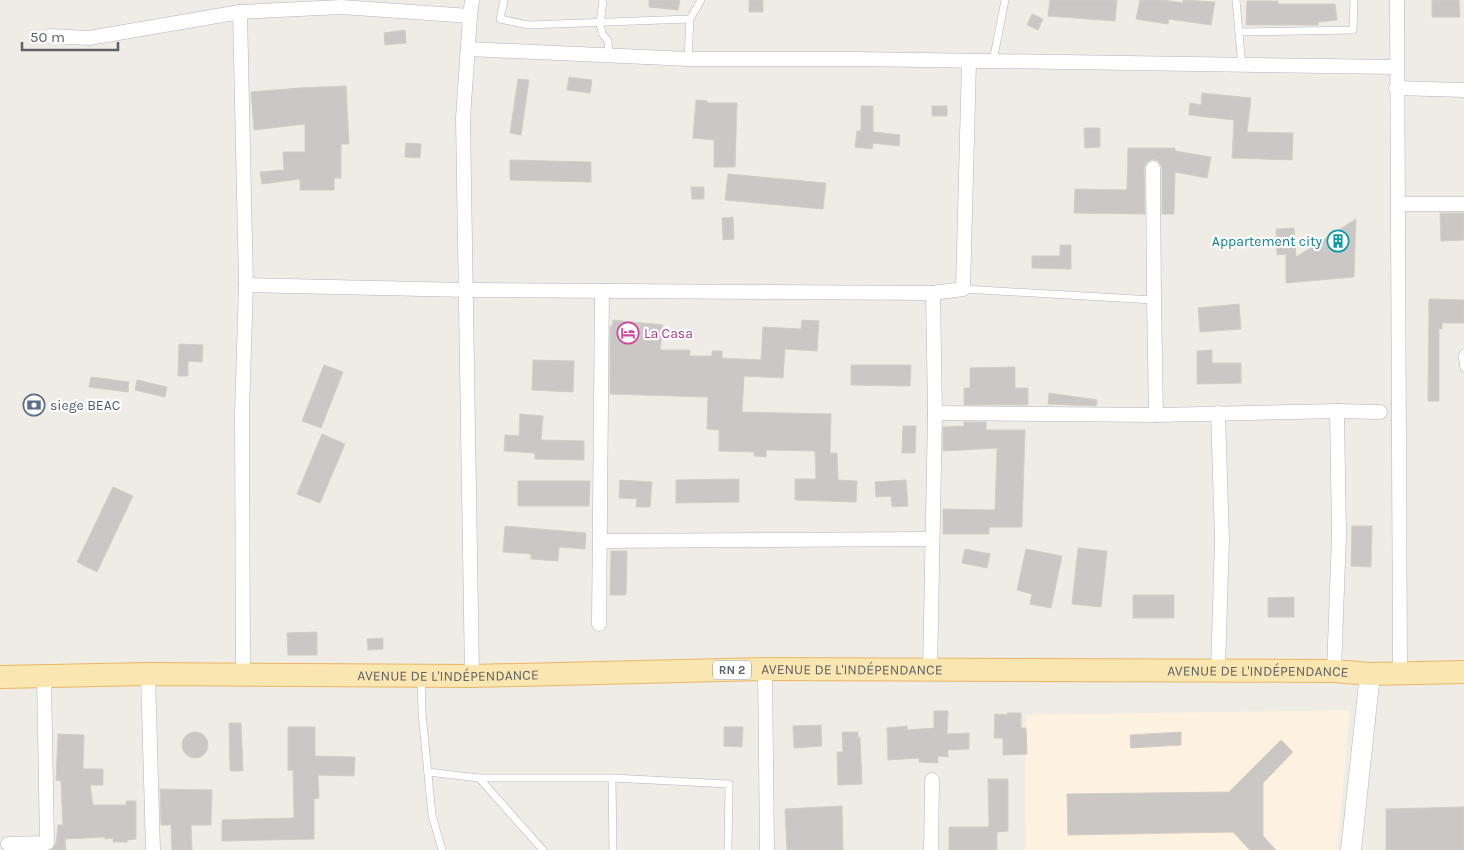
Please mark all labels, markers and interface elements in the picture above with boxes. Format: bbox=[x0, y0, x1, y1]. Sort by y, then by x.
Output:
scale bar bbox=[22, 20, 119, 52]
text: 50 m bbox=[30, 28, 65, 46]
building icon: Appartement city bbox=[1326, 229, 1350, 253]
place label: Appartement city bbox=[1212, 233, 1322, 250]
hotel icon: La Casa bbox=[616, 321, 640, 345]
place label: La Casa bbox=[644, 325, 693, 342]
bank icon: siege BEAC bbox=[22, 393, 46, 417]
place label: siege BEAC bbox=[50, 397, 120, 414]
road number: RN 2 bbox=[713, 660, 751, 680]
street label: AVENUE DE L'INDÉPENDANCE bbox=[761, 660, 943, 678]
street label: AVENUE DE L'INDÉPENDANCE bbox=[1167, 661, 1349, 681]
street label: AVENUE DE L'INDÉPENDANCE bbox=[357, 666, 539, 685]

